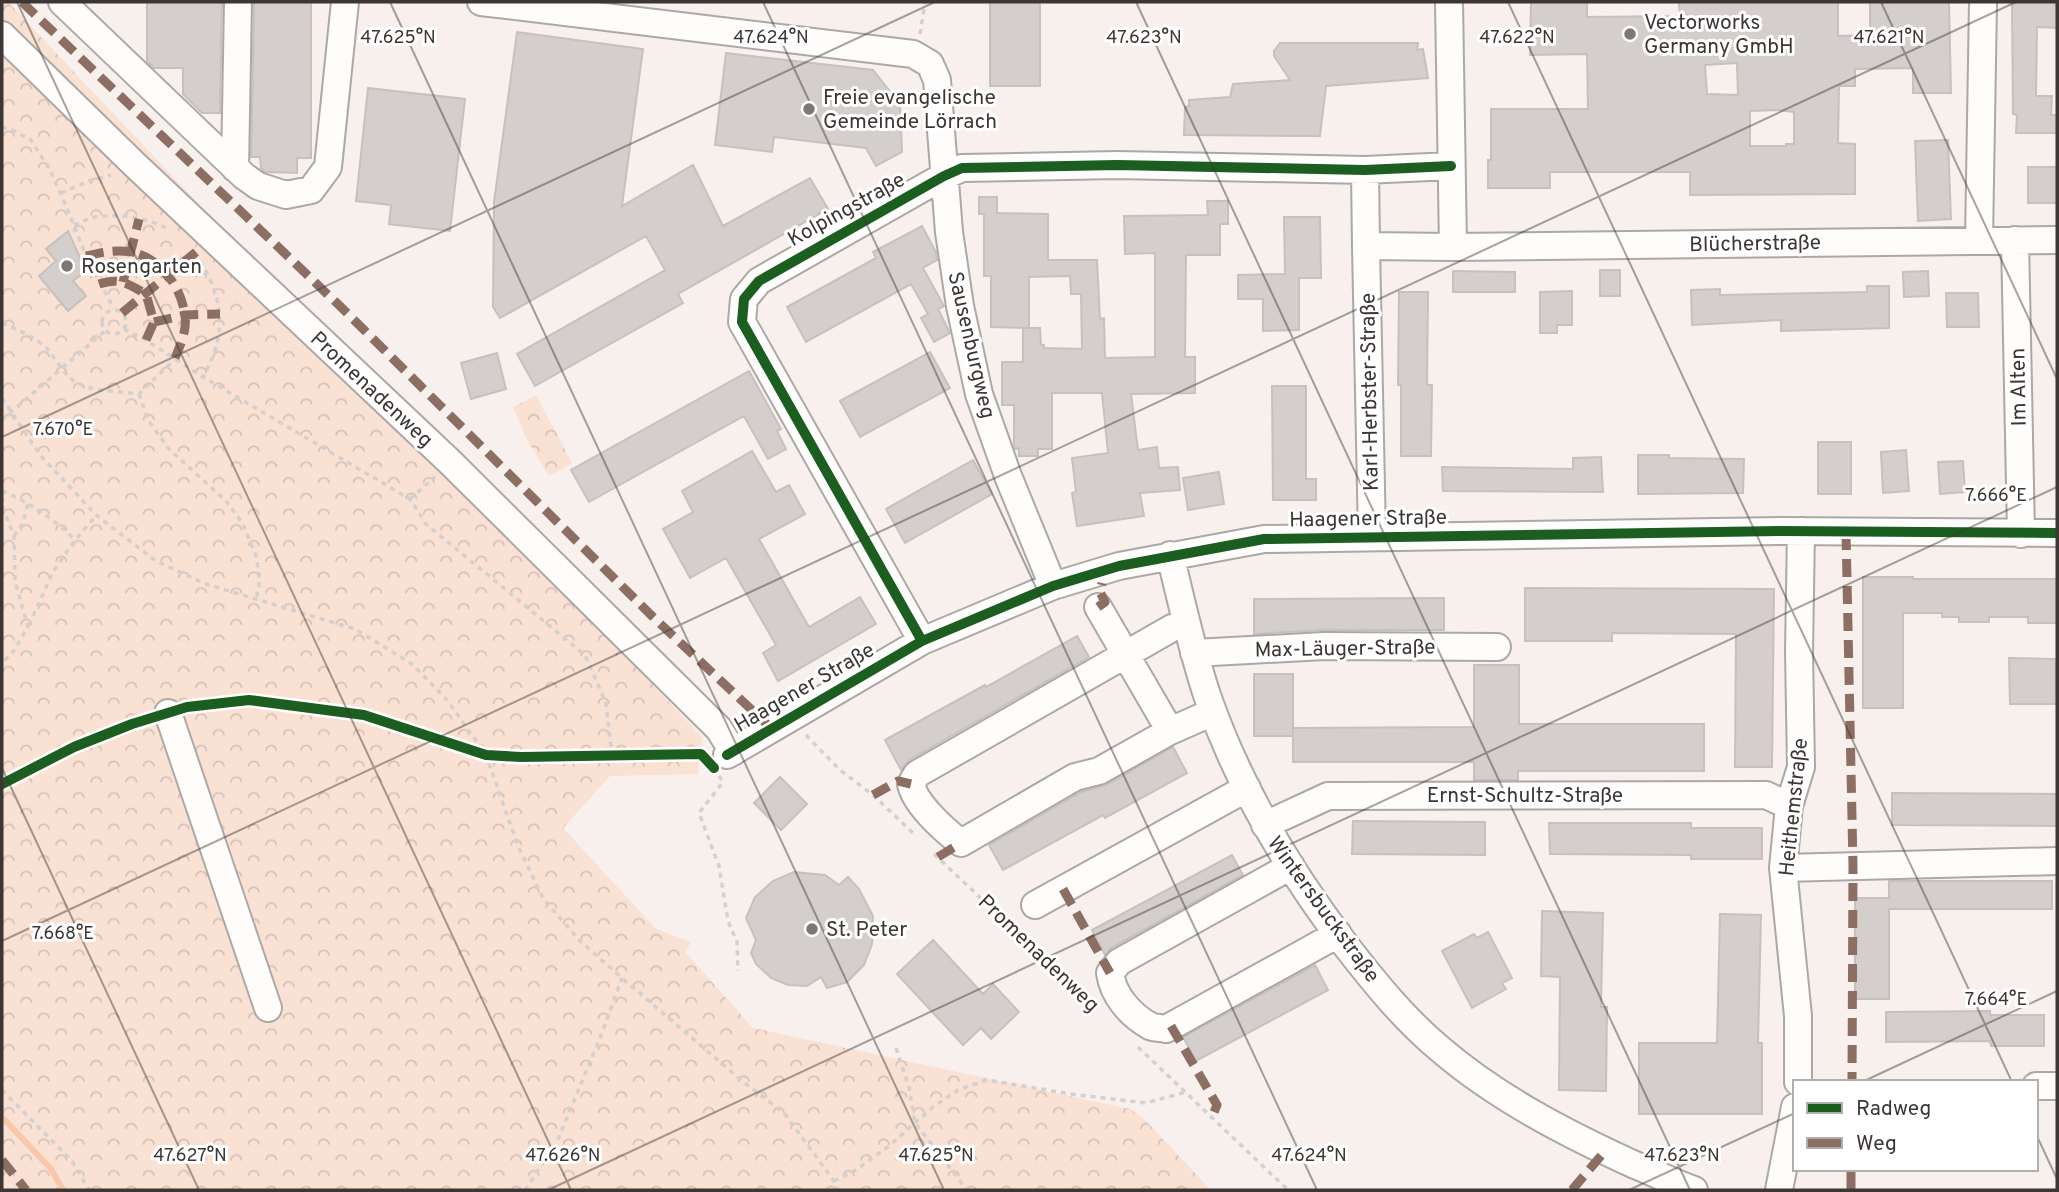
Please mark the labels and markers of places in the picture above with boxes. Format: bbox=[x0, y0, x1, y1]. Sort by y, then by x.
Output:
place label: Vectorworks Germany GmbH bbox=[1644, 10, 1794, 61]
marker: Vectorworks Germany GmbH bbox=[1622, 26, 1638, 42]
place label: Freie evangelische Gemeinde Lörrach bbox=[823, 85, 997, 136]
marker: Freie evangelische Gemeinde Lörrach bbox=[801, 101, 817, 117]
place label: Rosengarten bbox=[81, 254, 202, 281]
marker: Rosengarten bbox=[59, 258, 75, 274]
place label: St. Peter bbox=[826, 917, 907, 944]
marker: St. Peter bbox=[804, 921, 820, 937]

